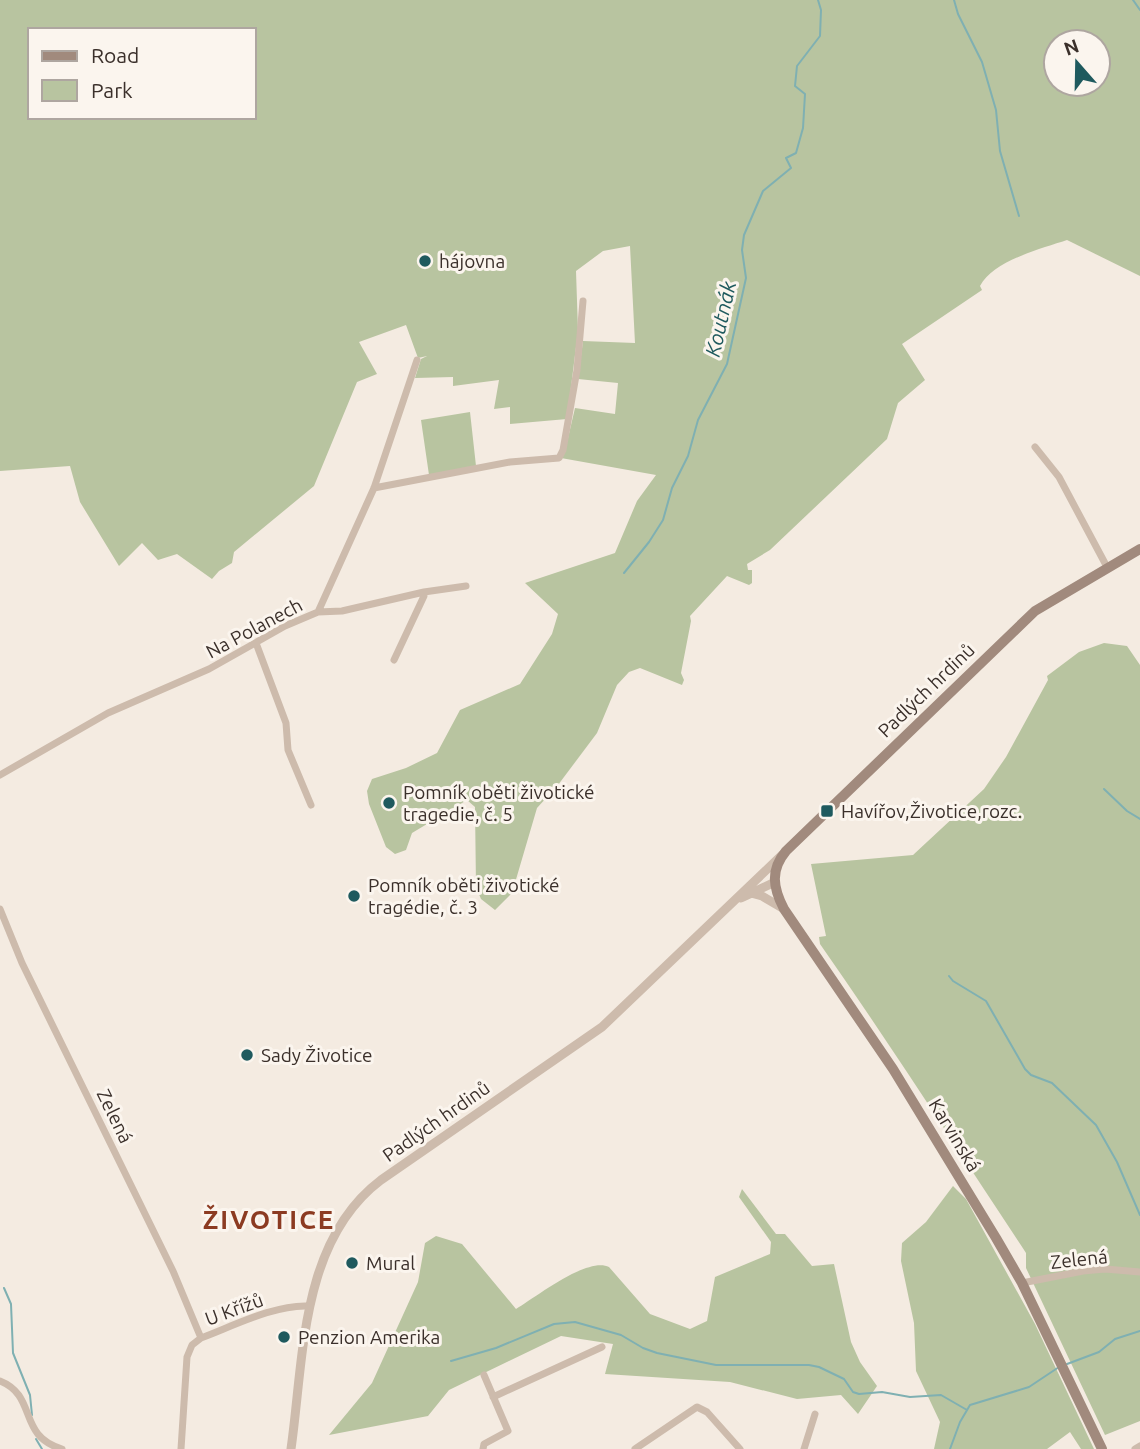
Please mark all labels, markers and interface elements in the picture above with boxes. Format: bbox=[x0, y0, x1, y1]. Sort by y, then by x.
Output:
legend bbox=[28, 28, 256, 119]
north arrow bbox=[1042, 28, 1112, 98]
text: N bbox=[1061, 34, 1082, 60]
text: Road bbox=[91, 43, 139, 67]
text: Park bbox=[91, 78, 133, 102]
place label: hájovna bbox=[439, 250, 505, 272]
marker: hájovna bbox=[417, 253, 433, 269]
water label: Koutnák bbox=[700, 278, 740, 359]
street label: Na Polanech bbox=[202, 593, 306, 663]
street label: Padlých hrdinů bbox=[873, 638, 979, 742]
place label: Pomník oběti životické tragedie, č. 5 bbox=[403, 781, 595, 825]
marker: Pomník oběti životické tragedie, č. 5 bbox=[381, 795, 397, 811]
place label: Havířov,Životice,rozc. bbox=[841, 800, 1022, 822]
marker: Havířov,Životice,rozc. bbox=[819, 803, 835, 819]
place label: Pomník oběti životické tragédie, č. 3 bbox=[368, 874, 560, 918]
marker: Pomník oběti životické tragédie, č. 3 bbox=[346, 888, 362, 904]
place label: Sady Životice bbox=[261, 1044, 373, 1066]
marker: Sady Životice bbox=[239, 1047, 255, 1063]
street label: Padlých hrdinů bbox=[378, 1076, 494, 1166]
street label: Zelená bbox=[93, 1085, 137, 1147]
street label: Karvinská bbox=[925, 1095, 985, 1175]
district label: ŽIVOTICE bbox=[203, 1204, 335, 1234]
street label: Zelená bbox=[1049, 1245, 1109, 1273]
place label: Mural bbox=[366, 1252, 415, 1274]
marker: Mural bbox=[344, 1255, 360, 1271]
street label: U Křížů bbox=[202, 1288, 266, 1330]
place label: Penzion Amerika bbox=[298, 1326, 440, 1348]
marker: Penzion Amerika bbox=[276, 1329, 292, 1345]

